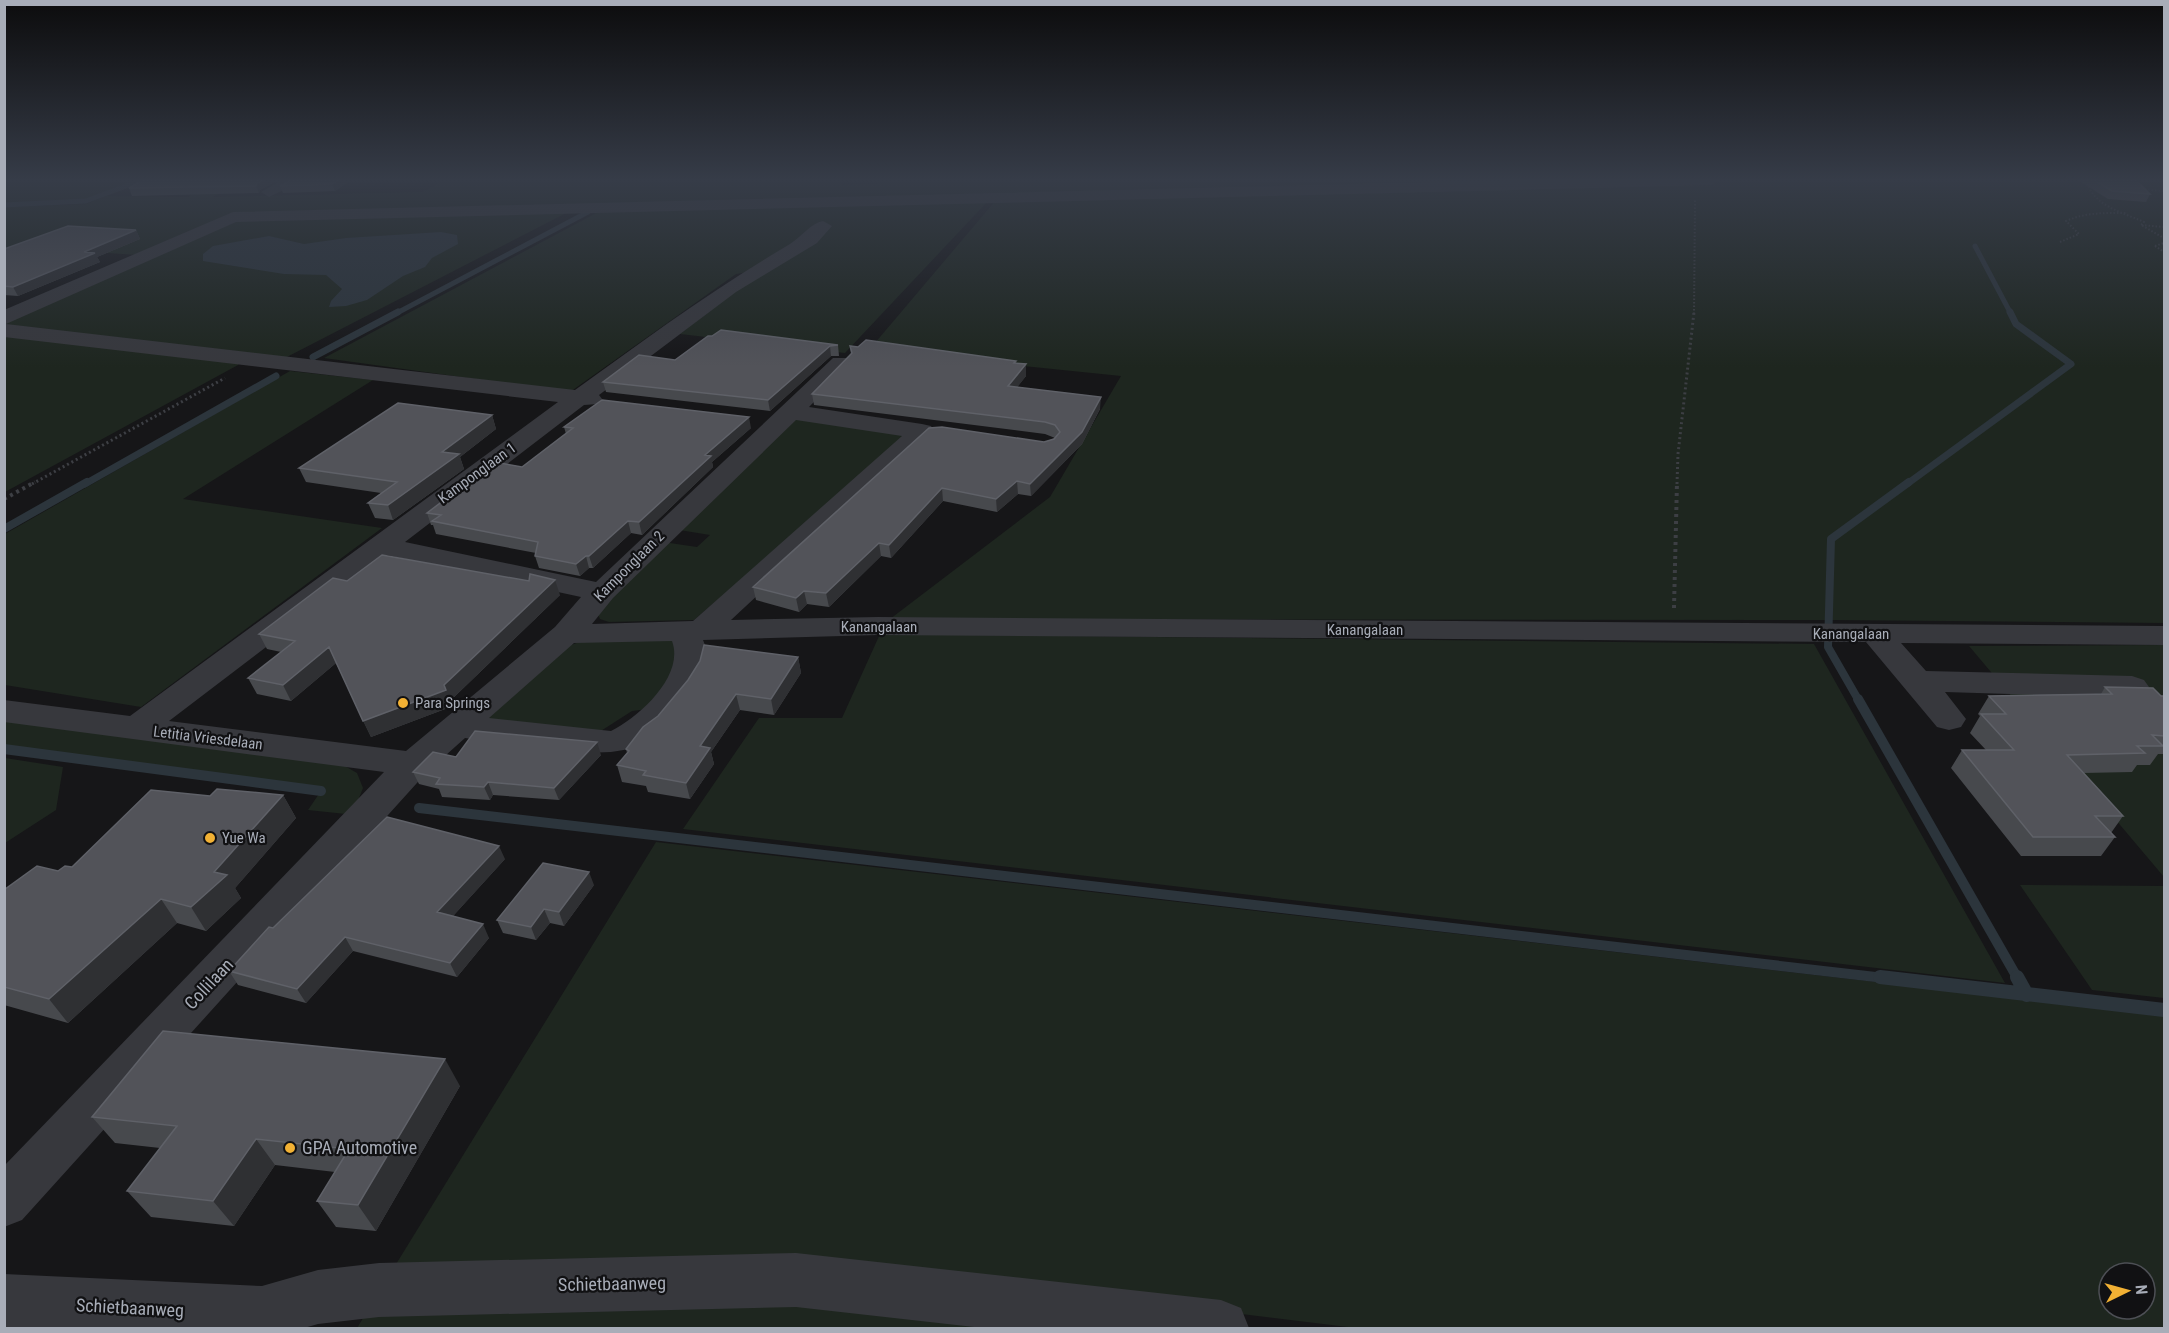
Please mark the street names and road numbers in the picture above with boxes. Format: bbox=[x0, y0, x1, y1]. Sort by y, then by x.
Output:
street label: Kamponglaan 1 bbox=[434, 439, 520, 507]
street label: Kamponglaan 2 bbox=[590, 527, 668, 605]
street label: Kanangalaan bbox=[841, 618, 917, 636]
street label: Kanangalaan bbox=[1327, 621, 1403, 639]
street label: Kanangalaan bbox=[1813, 625, 1889, 643]
street label: Letitia Vriesdelaan bbox=[152, 722, 264, 754]
street label: Collilaan bbox=[180, 954, 237, 1013]
street label: Schietbaanweg bbox=[558, 1272, 666, 1295]
street label: Schietbaanweg bbox=[76, 1294, 185, 1321]

